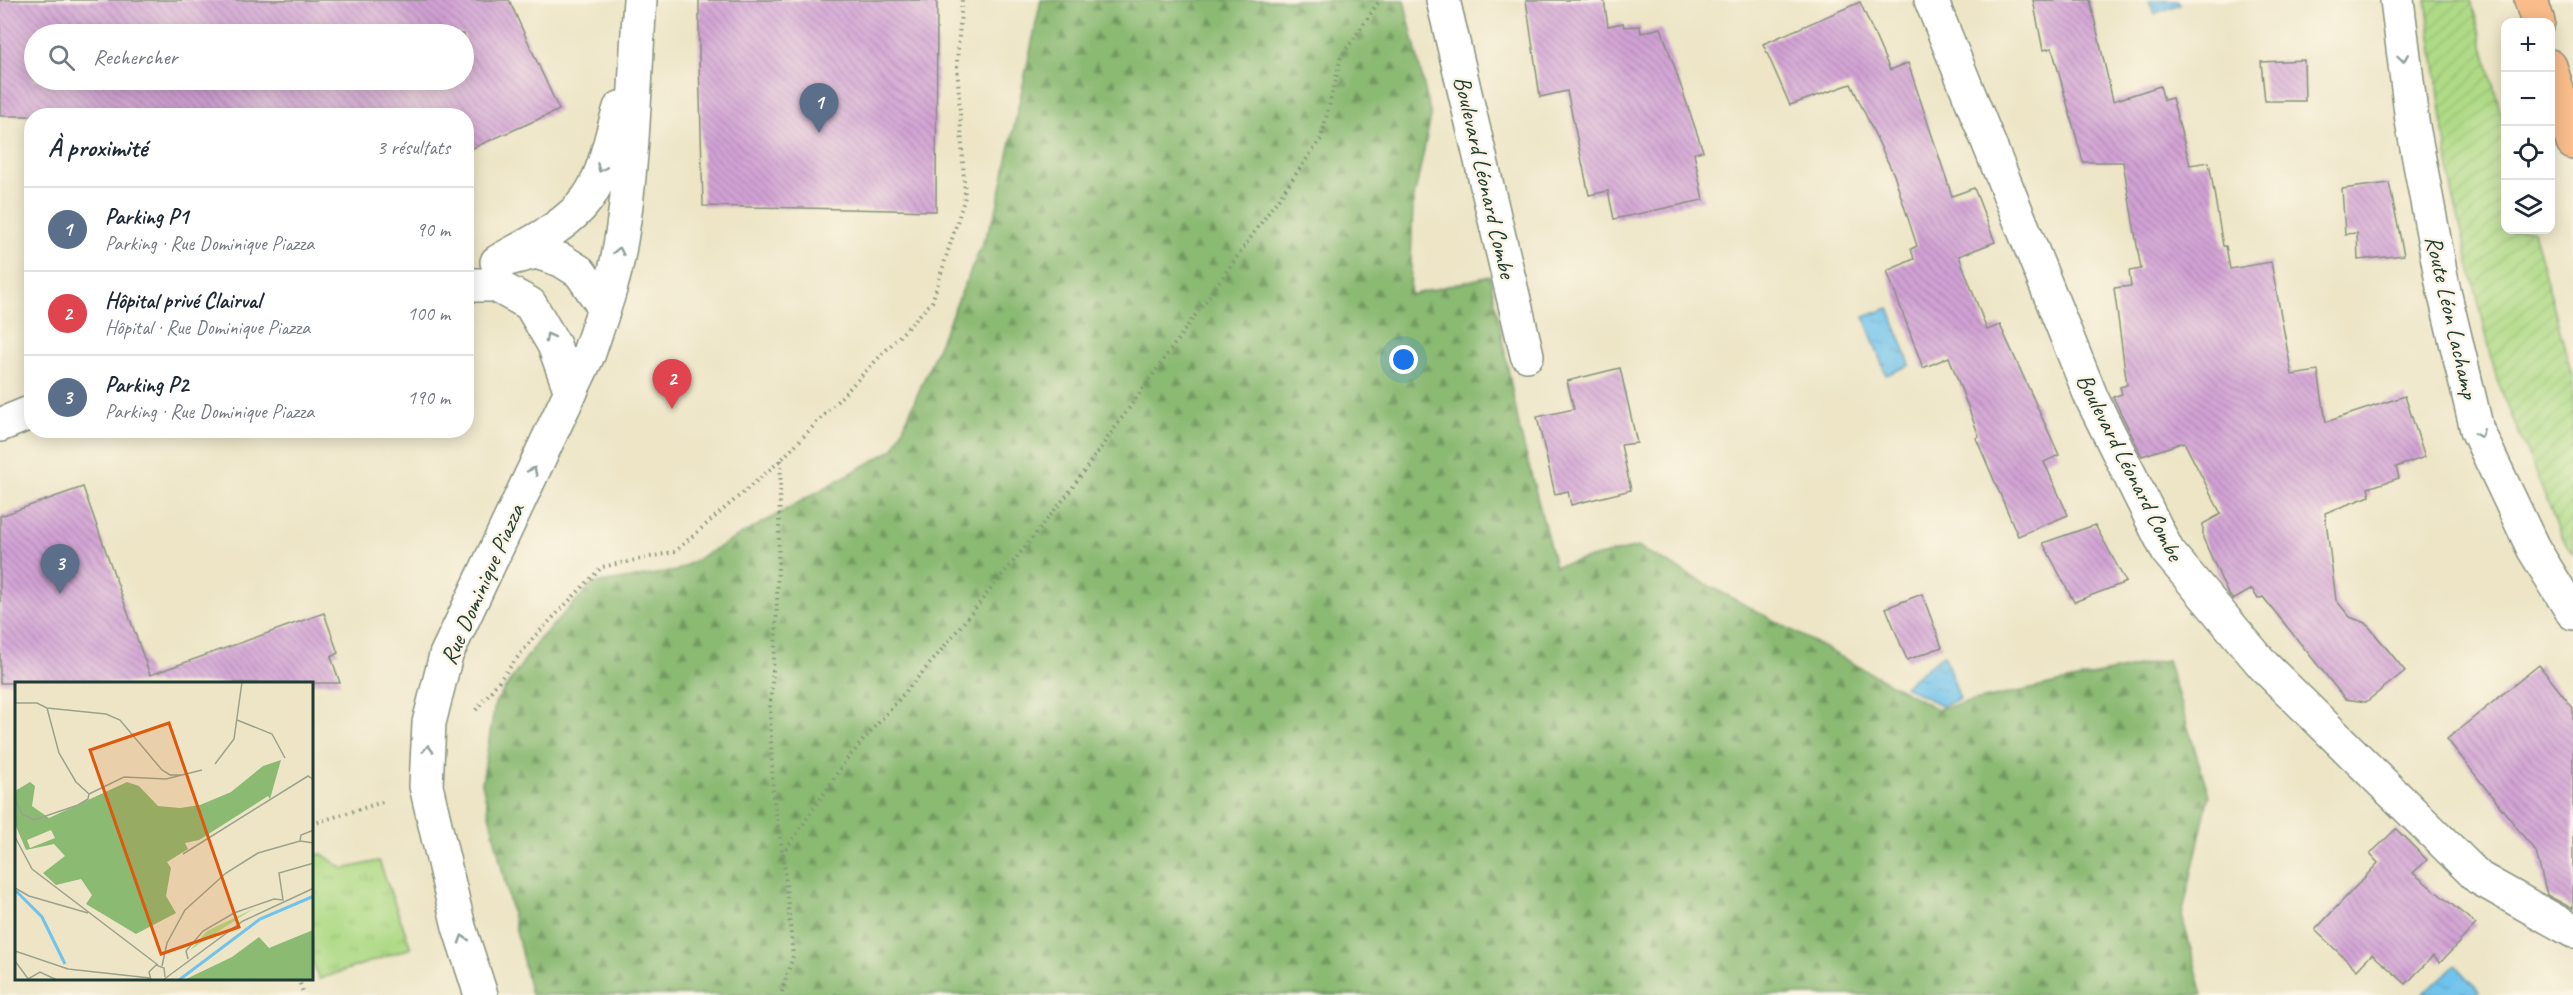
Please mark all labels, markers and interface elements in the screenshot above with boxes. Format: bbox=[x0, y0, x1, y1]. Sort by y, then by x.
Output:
map controls bbox=[2501, 18, 2555, 234]
button: + bbox=[2501, 18, 2555, 72]
search box bbox=[24, 24, 474, 90]
icon: search bbox=[45, 41, 78, 74]
text: Rechercher bbox=[93, 43, 177, 71]
one-way arrow bbox=[2397, 54, 2409, 63]
button: − bbox=[2501, 72, 2555, 126]
street label: Boulevard Léonard Combe bbox=[1447, 73, 1523, 283]
pin: 1 bbox=[800, 84, 838, 133]
button: locate bbox=[2501, 126, 2555, 180]
text: À proximité bbox=[48, 131, 147, 164]
text: 3 résultats bbox=[377, 135, 450, 160]
one-way arrow bbox=[596, 162, 608, 173]
button: layers bbox=[2501, 180, 2555, 234]
text: Parking P1 bbox=[105, 203, 188, 231]
text: 1 bbox=[63, 217, 72, 242]
text: 90 m bbox=[416, 217, 450, 242]
text: Parking · Rue Dominique Piazza bbox=[105, 231, 314, 256]
street label: Route Léon Lachamp bbox=[2419, 233, 2486, 403]
one-way arrow bbox=[612, 246, 625, 256]
text: Hôpital privé Clairval bbox=[105, 287, 261, 315]
text: 2 bbox=[63, 301, 72, 326]
text: 100 m bbox=[407, 301, 450, 326]
text: Hôpital · Rue Dominique Piazza bbox=[105, 315, 310, 340]
one-way arrow bbox=[545, 333, 557, 343]
your location bbox=[1389, 345, 1418, 374]
pin: 2 bbox=[652, 360, 692, 409]
street label: Boulevard Léonard Combe bbox=[2070, 368, 2191, 568]
text: Parking P2 bbox=[105, 371, 188, 399]
text: 3 bbox=[63, 385, 72, 410]
text: 190 m bbox=[407, 385, 450, 410]
text: Parking · Rue Dominique Piazza bbox=[105, 399, 314, 424]
one-way arrow bbox=[2473, 428, 2485, 439]
one-way arrow bbox=[526, 466, 538, 477]
street label: Rue Dominique Piazza bbox=[433, 498, 531, 669]
pin: 3 bbox=[40, 544, 80, 594]
inset map bbox=[15, 682, 314, 980]
one-way arrow bbox=[421, 744, 434, 753]
one-way arrow bbox=[458, 934, 470, 945]

